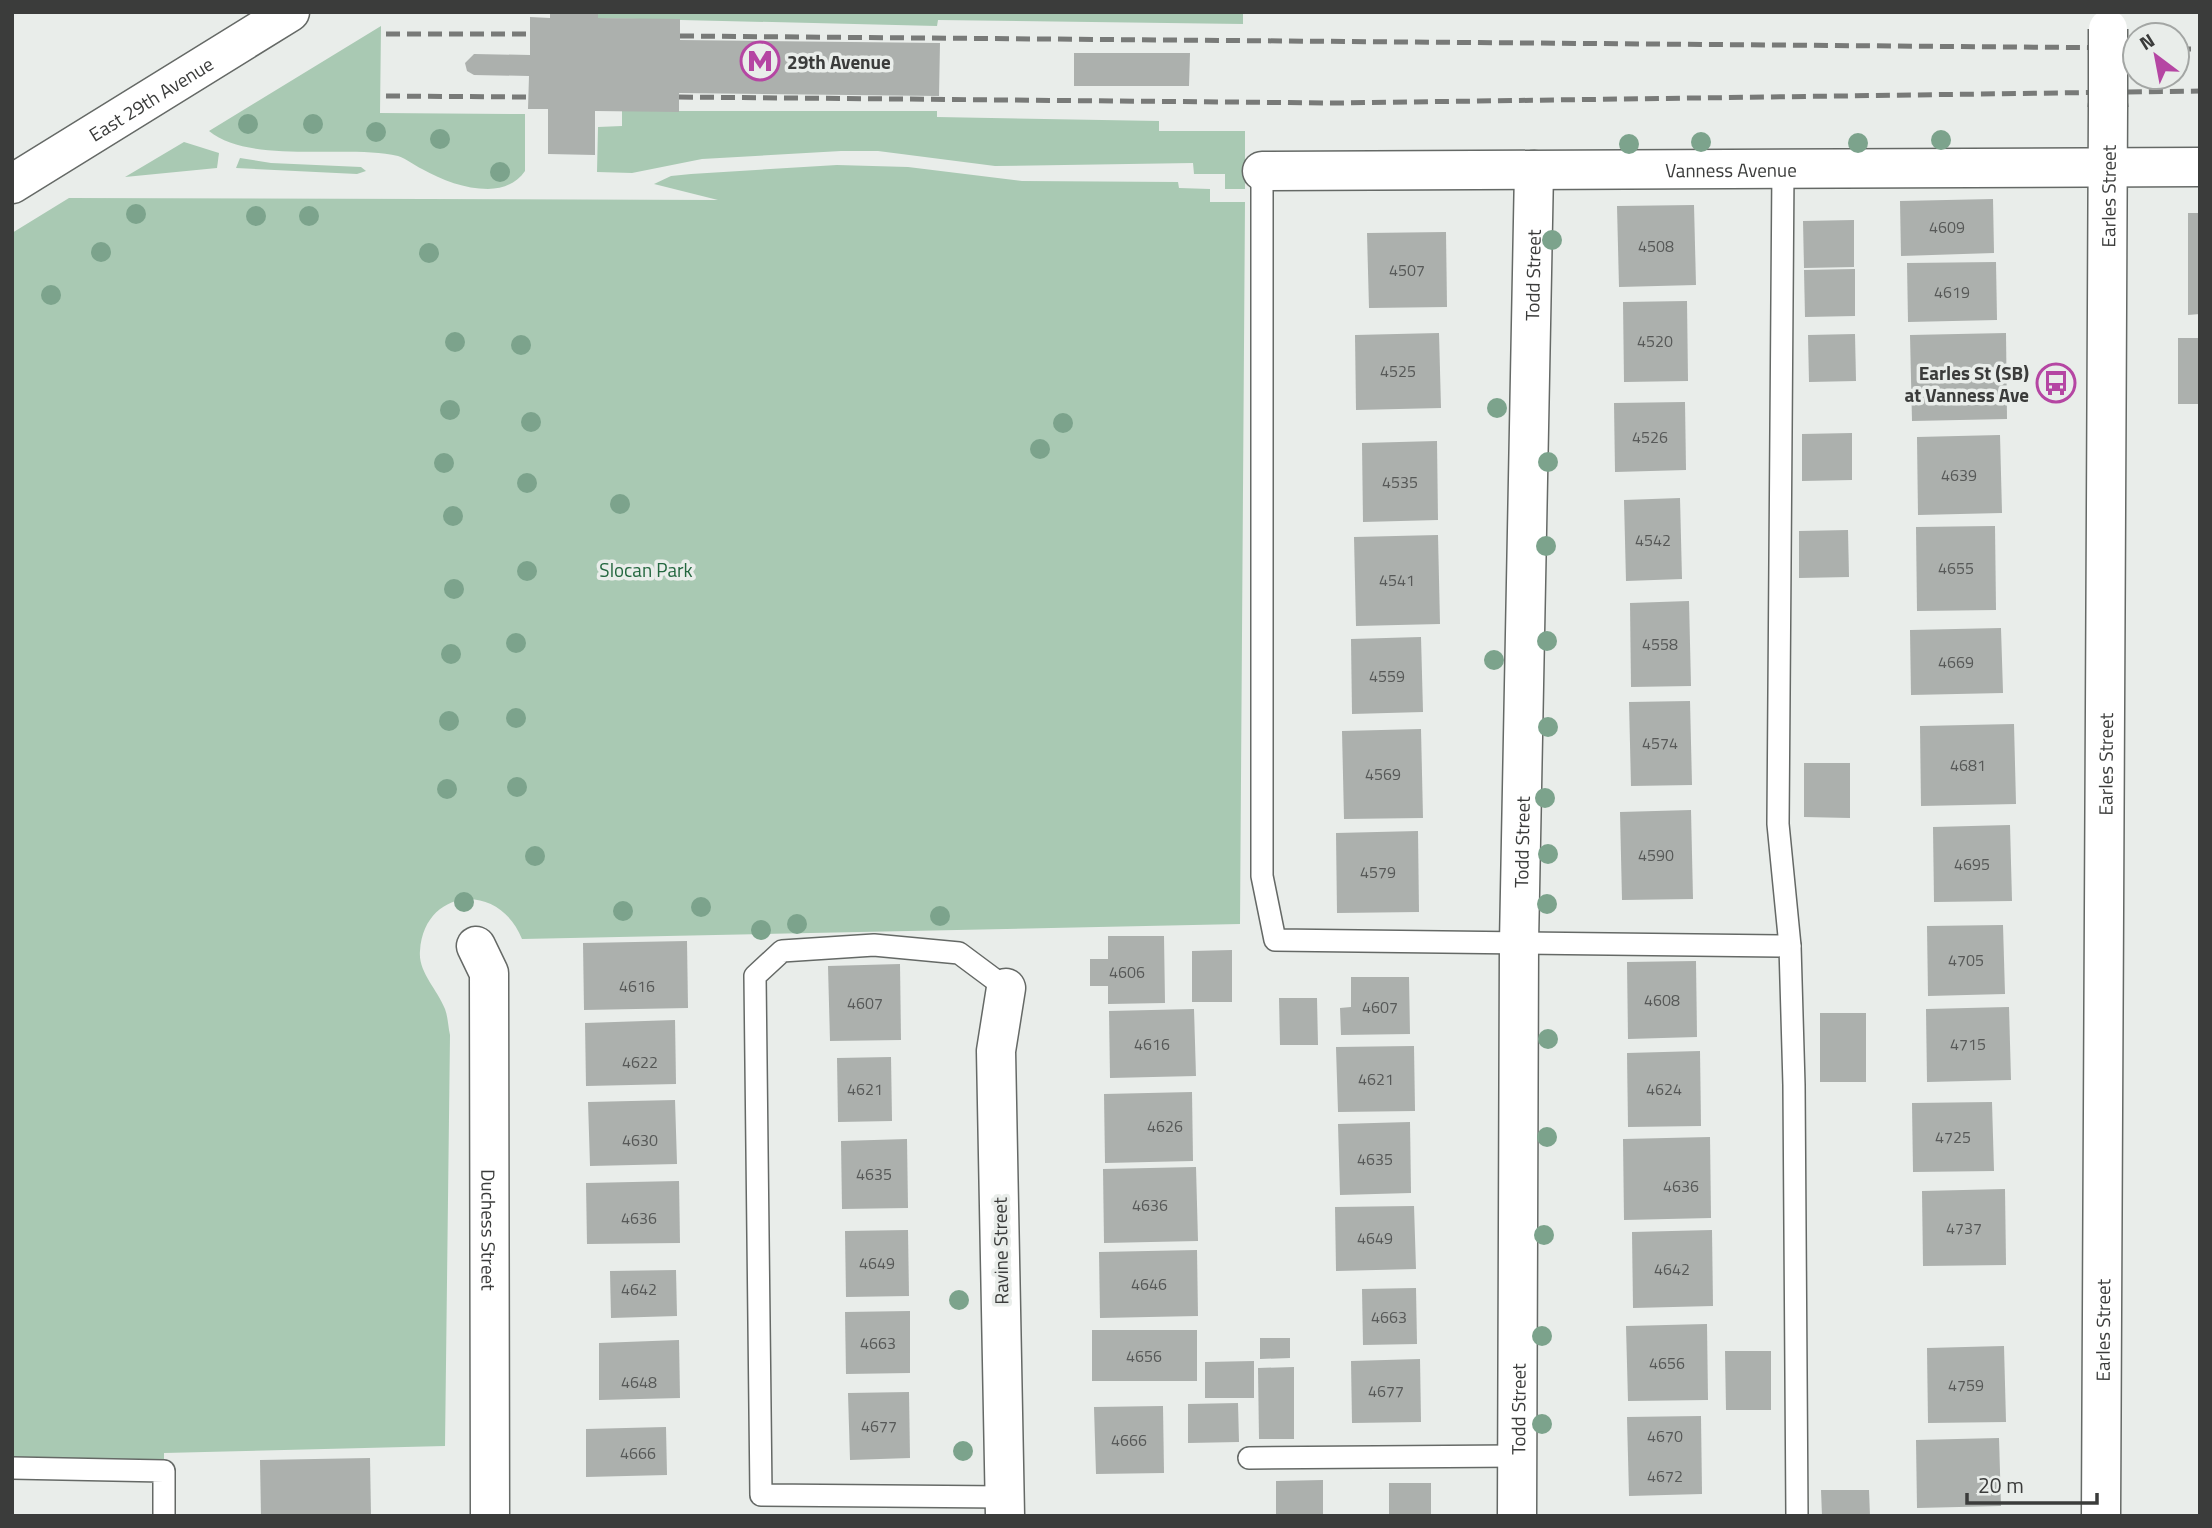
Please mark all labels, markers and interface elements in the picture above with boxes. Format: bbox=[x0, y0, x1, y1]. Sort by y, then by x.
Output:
north arrow bbox=[2121, 21, 2191, 91]
text: N bbox=[2133, 25, 2160, 57]
metro station icon: 29th Avenue bbox=[739, 40, 781, 82]
place label: 29th Avenue bbox=[787, 47, 891, 76]
street label: East 29th Avenue bbox=[83, 49, 218, 148]
street label: Earles Street bbox=[2093, 144, 2122, 247]
street label: Vanness Avenue bbox=[1665, 154, 1797, 184]
house number: 4609 bbox=[1929, 215, 1965, 239]
street label: Todd Street bbox=[1517, 229, 1547, 321]
house number: 4508 bbox=[1638, 234, 1674, 258]
house number: 4507 bbox=[1389, 258, 1425, 282]
house number: 4619 bbox=[1934, 280, 1970, 304]
house number: 4520 bbox=[1637, 329, 1673, 353]
place label: Earles St (SB) at Vanness Ave bbox=[1904, 358, 2029, 409]
house number: 4525 bbox=[1380, 359, 1416, 383]
bus stop icon: Earles St (SB) at Vanness Ave bbox=[2035, 362, 2077, 404]
house number: 4526 bbox=[1632, 425, 1668, 449]
house number: 4639 bbox=[1941, 463, 1977, 487]
house number: 4535 bbox=[1382, 470, 1418, 494]
house number: 4542 bbox=[1635, 528, 1671, 552]
park label: Slocan Park bbox=[599, 555, 693, 584]
house number: 4655 bbox=[1938, 556, 1974, 580]
house number: 4541 bbox=[1379, 568, 1415, 592]
house number: 4558 bbox=[1642, 632, 1678, 656]
house number: 4669 bbox=[1938, 650, 1974, 674]
house number: 4559 bbox=[1369, 664, 1405, 688]
street label: Earles Street bbox=[2090, 712, 2119, 815]
house number: 4574 bbox=[1642, 731, 1678, 755]
house number: 4681 bbox=[1950, 753, 1986, 777]
house number: 4569 bbox=[1365, 762, 1401, 786]
street label: Todd Street bbox=[1506, 796, 1536, 888]
house number: 4590 bbox=[1638, 843, 1674, 867]
house number: 4695 bbox=[1954, 852, 1990, 876]
house number: 4579 bbox=[1360, 860, 1396, 884]
house number: 4705 bbox=[1948, 948, 1984, 972]
house number: 4606 bbox=[1109, 960, 1145, 984]
house number: 4616 bbox=[619, 974, 655, 998]
house number: 4608 bbox=[1644, 988, 1680, 1012]
house number: 4607 bbox=[847, 991, 883, 1015]
house number: 4607 bbox=[1362, 995, 1398, 1019]
house number: 4616 bbox=[1134, 1032, 1170, 1056]
house number: 4715 bbox=[1950, 1032, 1986, 1056]
house number: 4622 bbox=[622, 1050, 658, 1074]
house number: 4621 bbox=[1358, 1067, 1394, 1091]
house number: 4621 bbox=[847, 1077, 883, 1101]
house number: 4624 bbox=[1646, 1077, 1682, 1101]
house number: 4626 bbox=[1147, 1114, 1183, 1138]
house number: 4725 bbox=[1935, 1125, 1971, 1149]
house number: 4630 bbox=[622, 1128, 658, 1152]
house number: 4635 bbox=[1357, 1147, 1393, 1171]
house number: 4635 bbox=[856, 1162, 892, 1186]
street label: Duchess Street bbox=[475, 1169, 504, 1291]
house number: 4636 bbox=[1663, 1174, 1699, 1198]
house number: 4636 bbox=[1132, 1193, 1168, 1217]
street label: Ravine Street bbox=[985, 1197, 1015, 1305]
house number: 4636 bbox=[621, 1206, 657, 1230]
house number: 4737 bbox=[1946, 1216, 1982, 1240]
house number: 4649 bbox=[1357, 1226, 1393, 1250]
house number: 4649 bbox=[859, 1251, 895, 1275]
house number: 4642 bbox=[1654, 1257, 1690, 1281]
house number: 4646 bbox=[1131, 1272, 1167, 1296]
house number: 4642 bbox=[621, 1277, 657, 1301]
street label: Earles Street bbox=[2087, 1278, 2117, 1381]
house number: 4663 bbox=[1371, 1305, 1407, 1329]
house number: 4663 bbox=[860, 1331, 896, 1355]
house number: 4656 bbox=[1126, 1344, 1162, 1368]
house number: 4656 bbox=[1649, 1351, 1685, 1375]
street label: Todd Street bbox=[1503, 1363, 1532, 1455]
house number: 4648 bbox=[621, 1370, 657, 1394]
house number: 4759 bbox=[1948, 1373, 1984, 1397]
house number: 4677 bbox=[1368, 1379, 1404, 1403]
house number: 4677 bbox=[861, 1414, 897, 1438]
house number: 4670 bbox=[1647, 1424, 1683, 1448]
house number: 4666 bbox=[1111, 1428, 1147, 1452]
house number: 4666 bbox=[620, 1441, 656, 1465]
scale bar bbox=[1967, 1462, 2096, 1506]
house number: 4672 bbox=[1647, 1464, 1683, 1488]
text: 20 m bbox=[1978, 1469, 2024, 1501]

